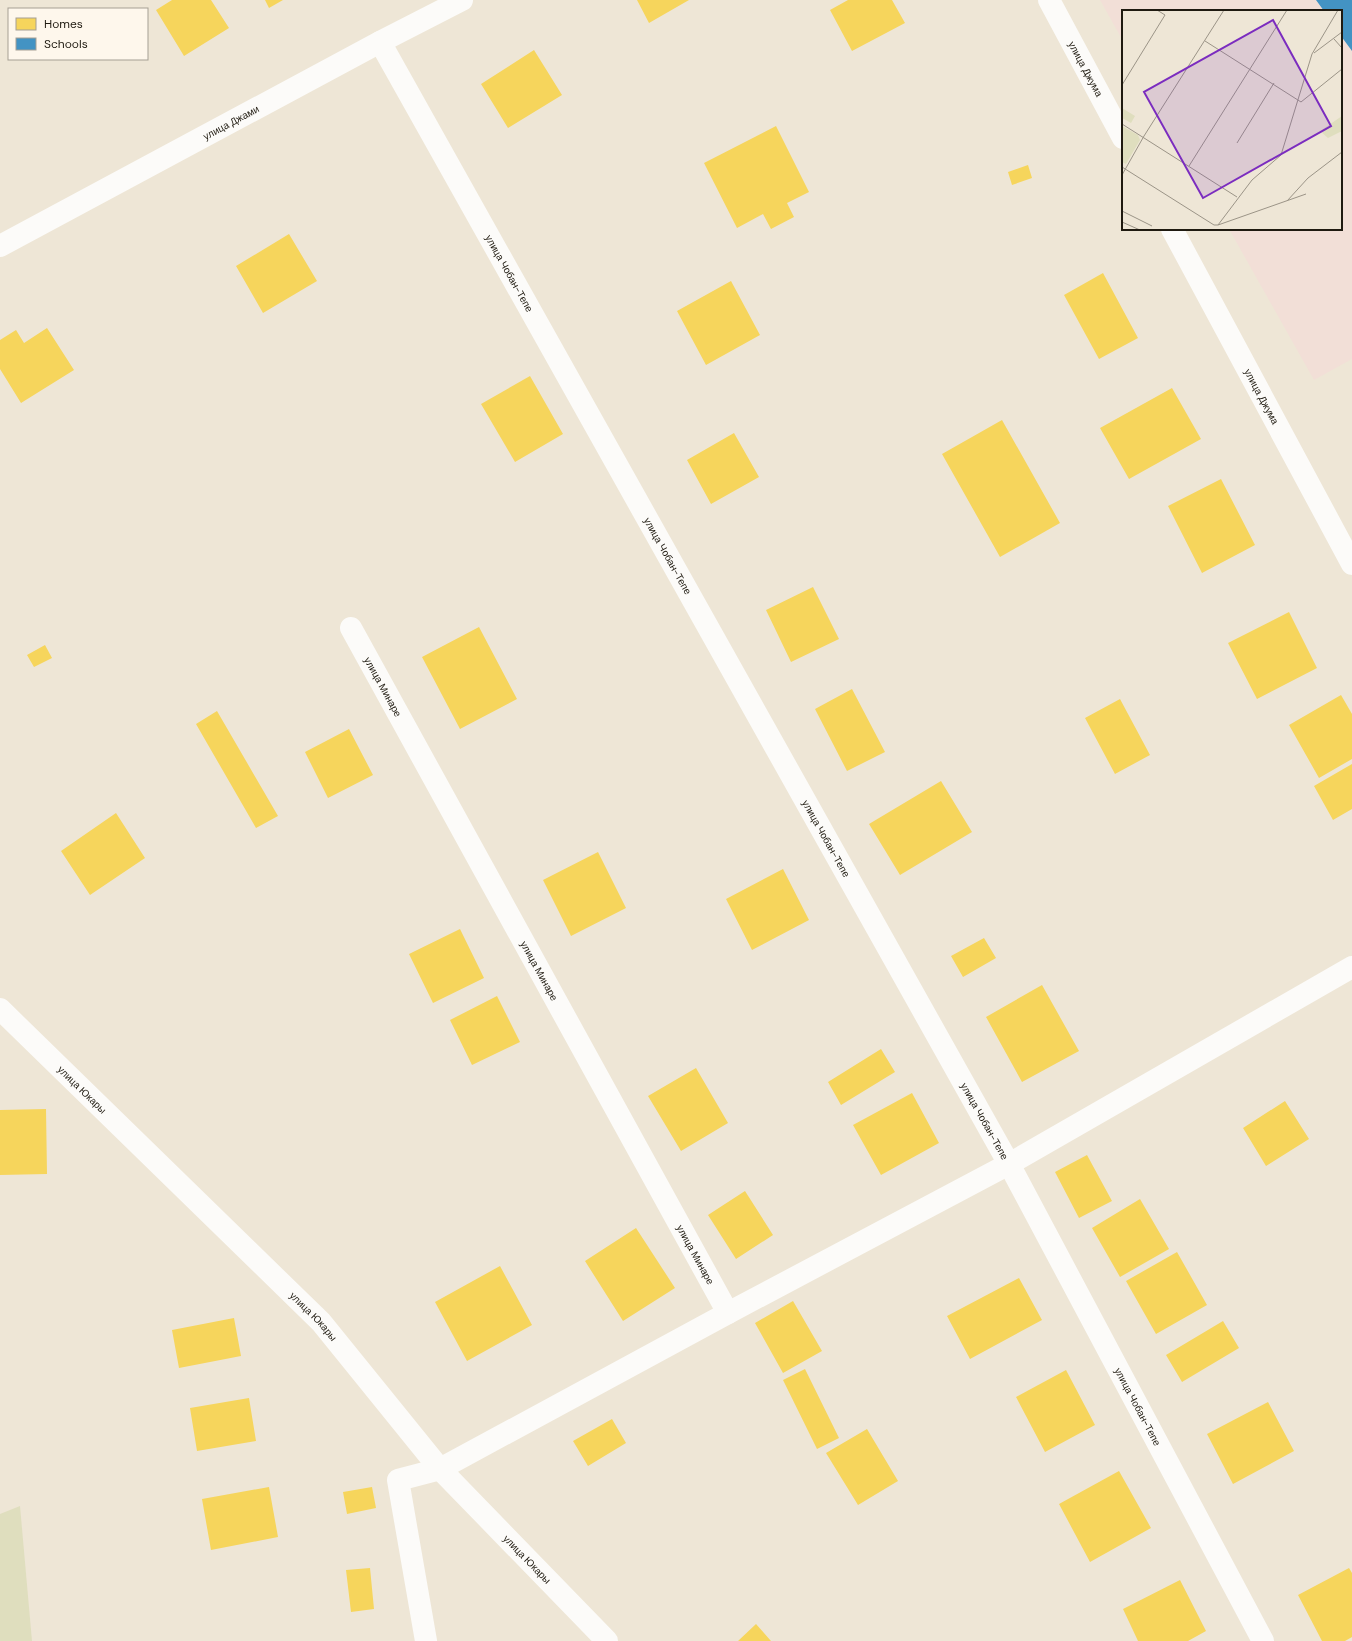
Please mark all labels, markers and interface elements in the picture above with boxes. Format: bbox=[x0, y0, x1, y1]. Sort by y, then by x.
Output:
legend bbox=[8, 8, 148, 60]
inset map bbox=[1122, 10, 1342, 230]
text: Homes bbox=[44, 16, 83, 32]
text: Schools bbox=[44, 36, 88, 52]
street label: улица Джума bbox=[1065, 39, 1106, 99]
street label: улица Джами bbox=[201, 102, 261, 143]
street label: улица Чобан-Тепе bbox=[482, 232, 536, 315]
street label: улица Джума bbox=[1241, 367, 1282, 427]
street label: улица Чобан-Тепе bbox=[641, 515, 695, 597]
street label: улица Минаре bbox=[361, 655, 405, 720]
street label: улица Чобан-Тепе bbox=[799, 798, 853, 880]
street label: улица Минаре bbox=[517, 939, 561, 1003]
street label: улица Юкары bbox=[55, 1063, 109, 1116]
street label: улица Чобан-Тепе bbox=[958, 1080, 1012, 1163]
street label: улица Минаре bbox=[674, 1222, 717, 1287]
street label: улица Юкары bbox=[287, 1289, 340, 1344]
street label: улица Чобан-Тепе bbox=[1112, 1365, 1164, 1448]
street label: улица Юкары bbox=[500, 1532, 554, 1587]

